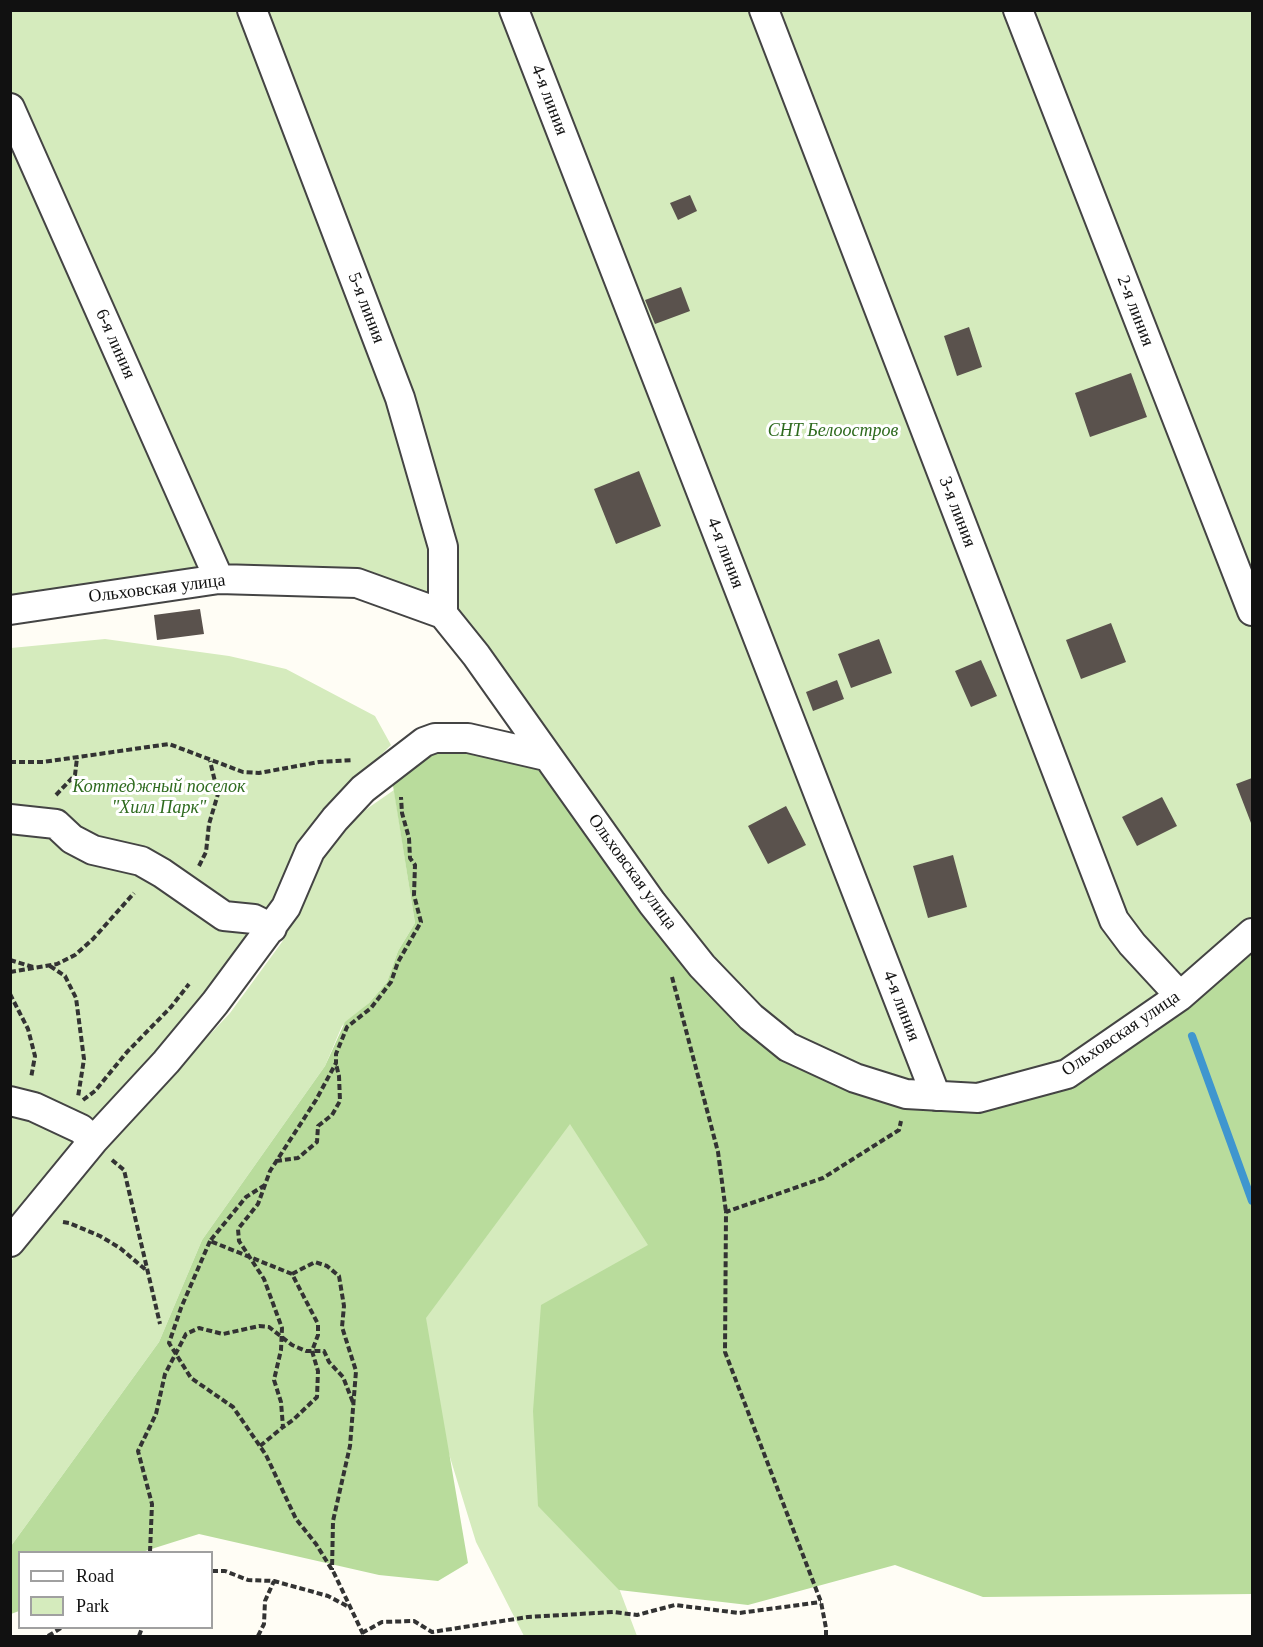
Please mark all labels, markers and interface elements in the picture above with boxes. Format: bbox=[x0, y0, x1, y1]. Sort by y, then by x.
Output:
street label: 4-я линия bbox=[526, 62, 572, 138]
street label: 5-я линия bbox=[343, 270, 389, 346]
street label: 2-я линия bbox=[1112, 273, 1158, 349]
street label: 6-я линия bbox=[90, 306, 140, 382]
park label: СНТ Белоостров bbox=[768, 420, 898, 442]
street label: 3-я линия bbox=[934, 474, 980, 550]
street label: 4-я линия bbox=[702, 515, 748, 591]
street label: Ольховская улица bbox=[87, 570, 227, 608]
park label: Коттеджный поселок "Хилл Парк" bbox=[72, 776, 246, 818]
street label: Ольховская улица bbox=[583, 810, 681, 934]
street label: 4-я линия bbox=[878, 968, 924, 1044]
street label: Ольховская улица bbox=[1058, 987, 1184, 1081]
legend bbox=[18, 1551, 213, 1629]
text: Road bbox=[76, 1566, 114, 1586]
text: Park bbox=[76, 1596, 109, 1616]

